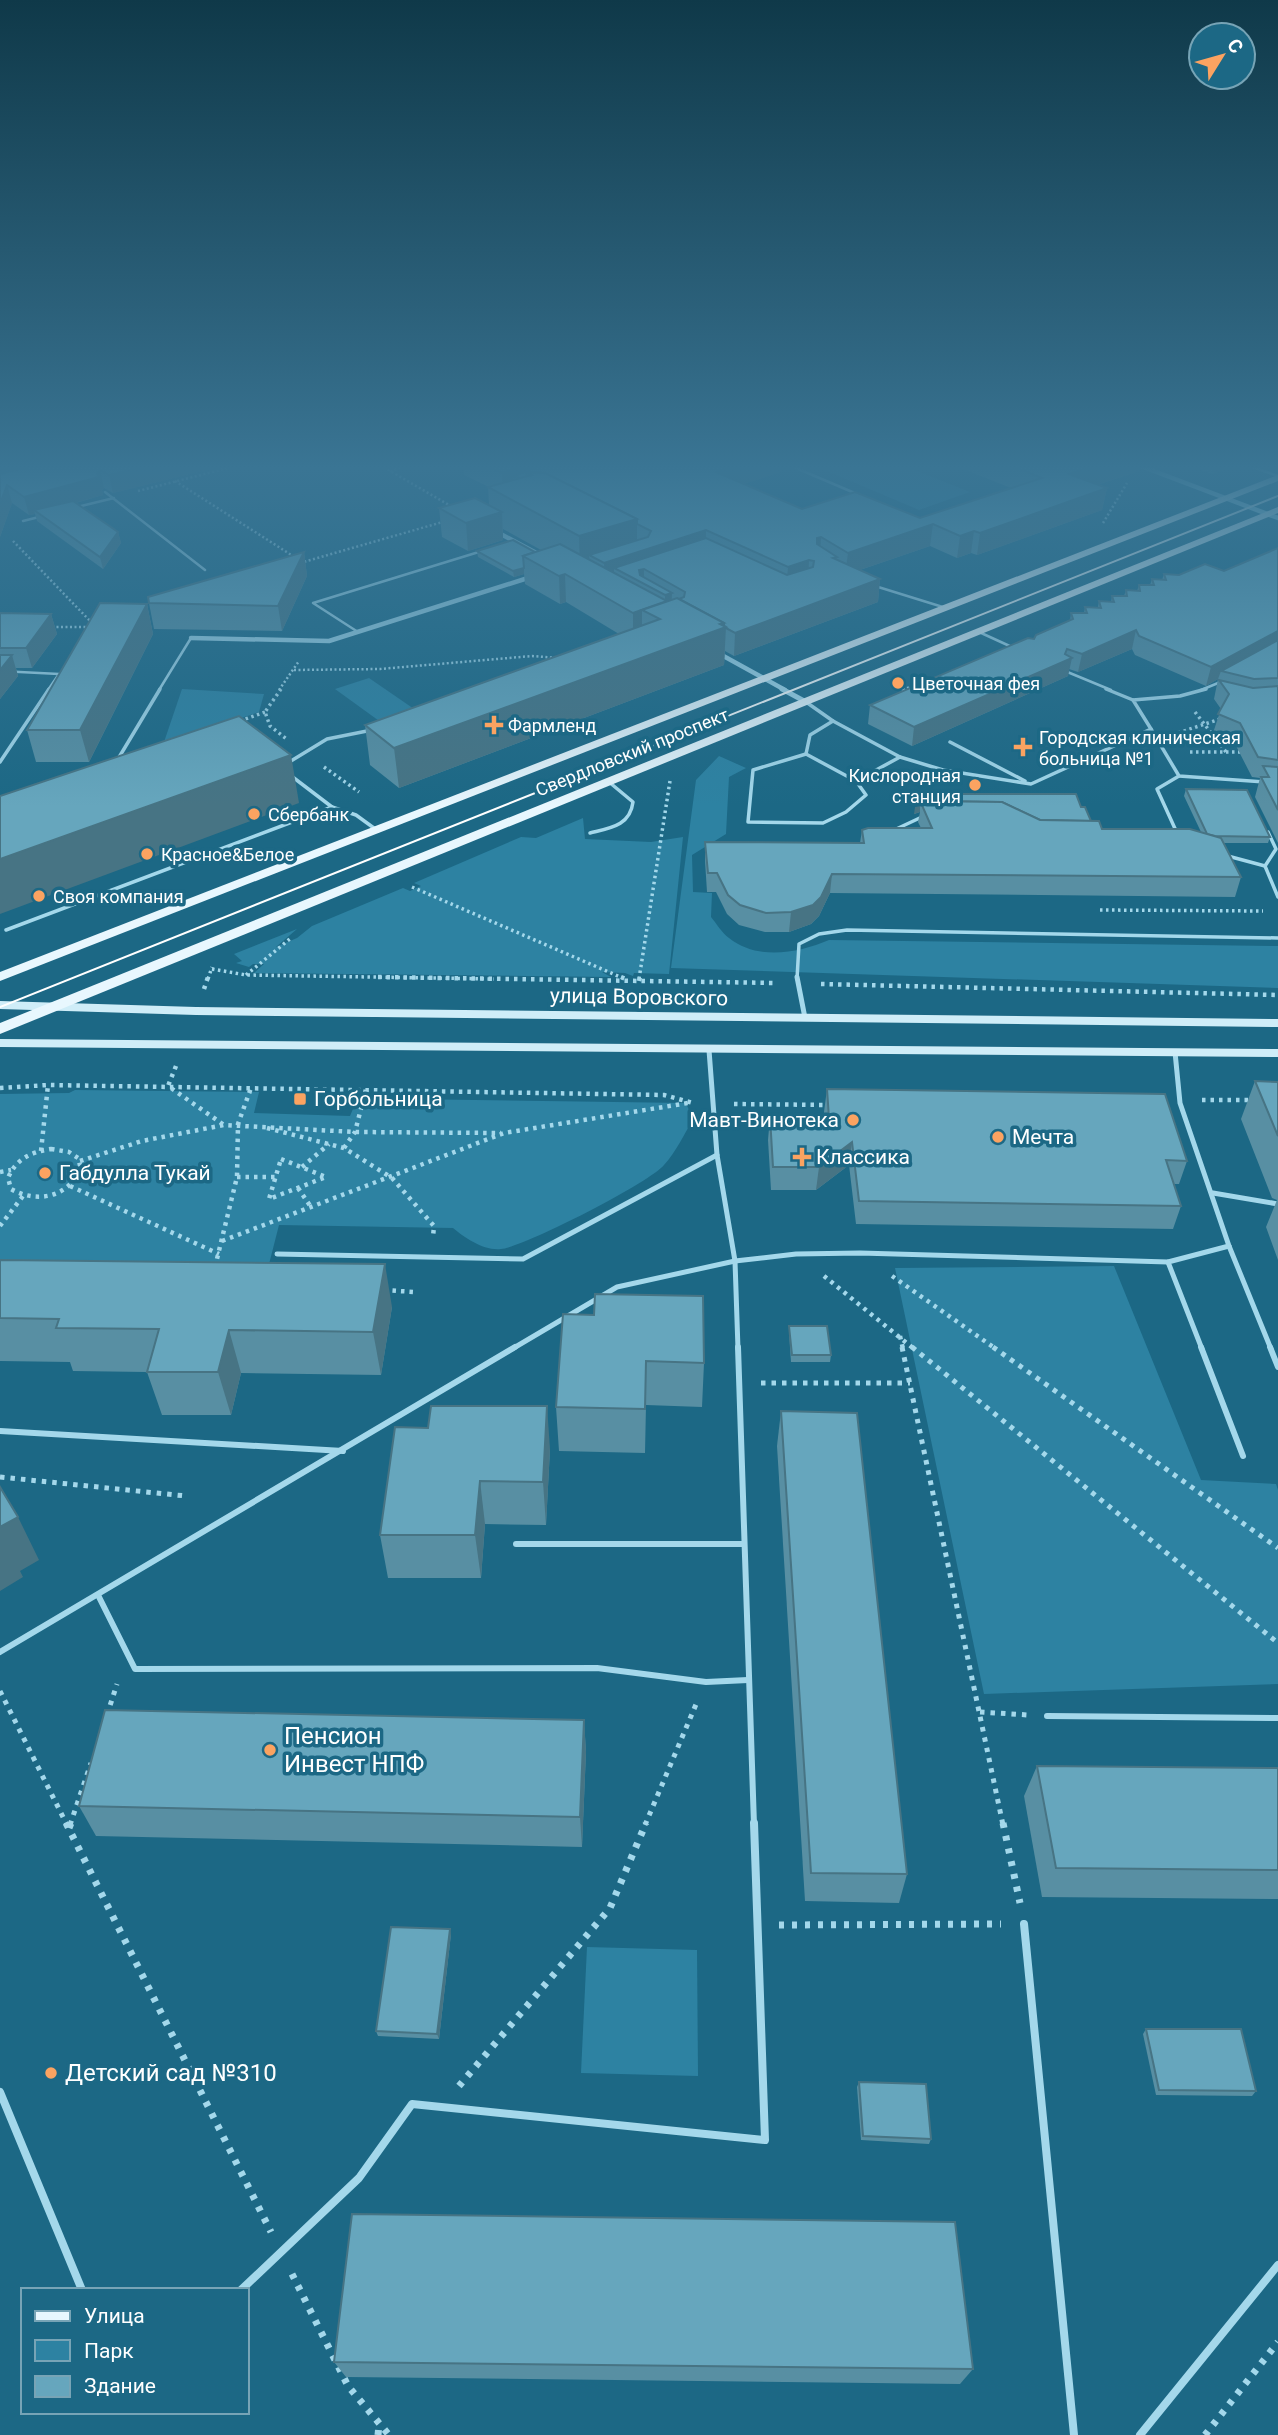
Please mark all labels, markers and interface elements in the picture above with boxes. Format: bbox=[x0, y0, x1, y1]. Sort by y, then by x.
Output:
north arrow bbox=[1187, 21, 1257, 91]
text: С bbox=[1222, 34, 1248, 58]
place label: Цветочная фея bbox=[912, 673, 1040, 694]
marker: Цветочная фея bbox=[890, 675, 906, 691]
street label: Свердловский проспект bbox=[532, 704, 732, 800]
place label: Фармленд bbox=[508, 715, 596, 736]
marker: Фармленд bbox=[486, 717, 502, 733]
place label: Городская клиническая больница №1 bbox=[1039, 727, 1241, 769]
marker: Городская клиническая больница №1 bbox=[1013, 737, 1033, 757]
place label: Кислородная станция bbox=[849, 765, 961, 807]
marker: Кислородная станция bbox=[967, 777, 983, 793]
place label: Сбербанк bbox=[268, 804, 349, 825]
marker: Сбербанк bbox=[246, 806, 262, 822]
place label: Красное&Белое bbox=[161, 844, 294, 865]
marker: Красное&Белое bbox=[139, 846, 155, 862]
place label: Своя компания bbox=[53, 886, 184, 907]
marker: Своя компания bbox=[31, 888, 47, 904]
street label: улица Воровского bbox=[550, 983, 728, 1011]
place label: Горбольница bbox=[314, 1087, 443, 1111]
marker: Горбольница bbox=[292, 1091, 308, 1107]
place label: Мавт-Винотека bbox=[689, 1108, 839, 1132]
marker: Мавт-Винотека bbox=[845, 1112, 861, 1128]
place label: Мечта bbox=[1012, 1125, 1074, 1149]
marker: Мечта bbox=[990, 1129, 1006, 1145]
place label: Классика bbox=[816, 1145, 910, 1169]
marker: Классика bbox=[794, 1149, 810, 1165]
place label: Габдулла Тукай bbox=[59, 1161, 211, 1185]
marker: Габдулла Тукай bbox=[37, 1165, 53, 1181]
place label: Пенсион Инвест НПФ bbox=[284, 1722, 424, 1778]
marker: Пенсион Инвест НПФ bbox=[262, 1742, 278, 1758]
place label: Детский сад №310 bbox=[65, 2059, 277, 2087]
marker: Детский сад №310 bbox=[43, 2065, 59, 2081]
legend bbox=[21, 2288, 248, 2414]
text: Улица bbox=[84, 2304, 145, 2328]
text: Парк bbox=[84, 2339, 134, 2363]
text: Здание bbox=[84, 2374, 156, 2398]

